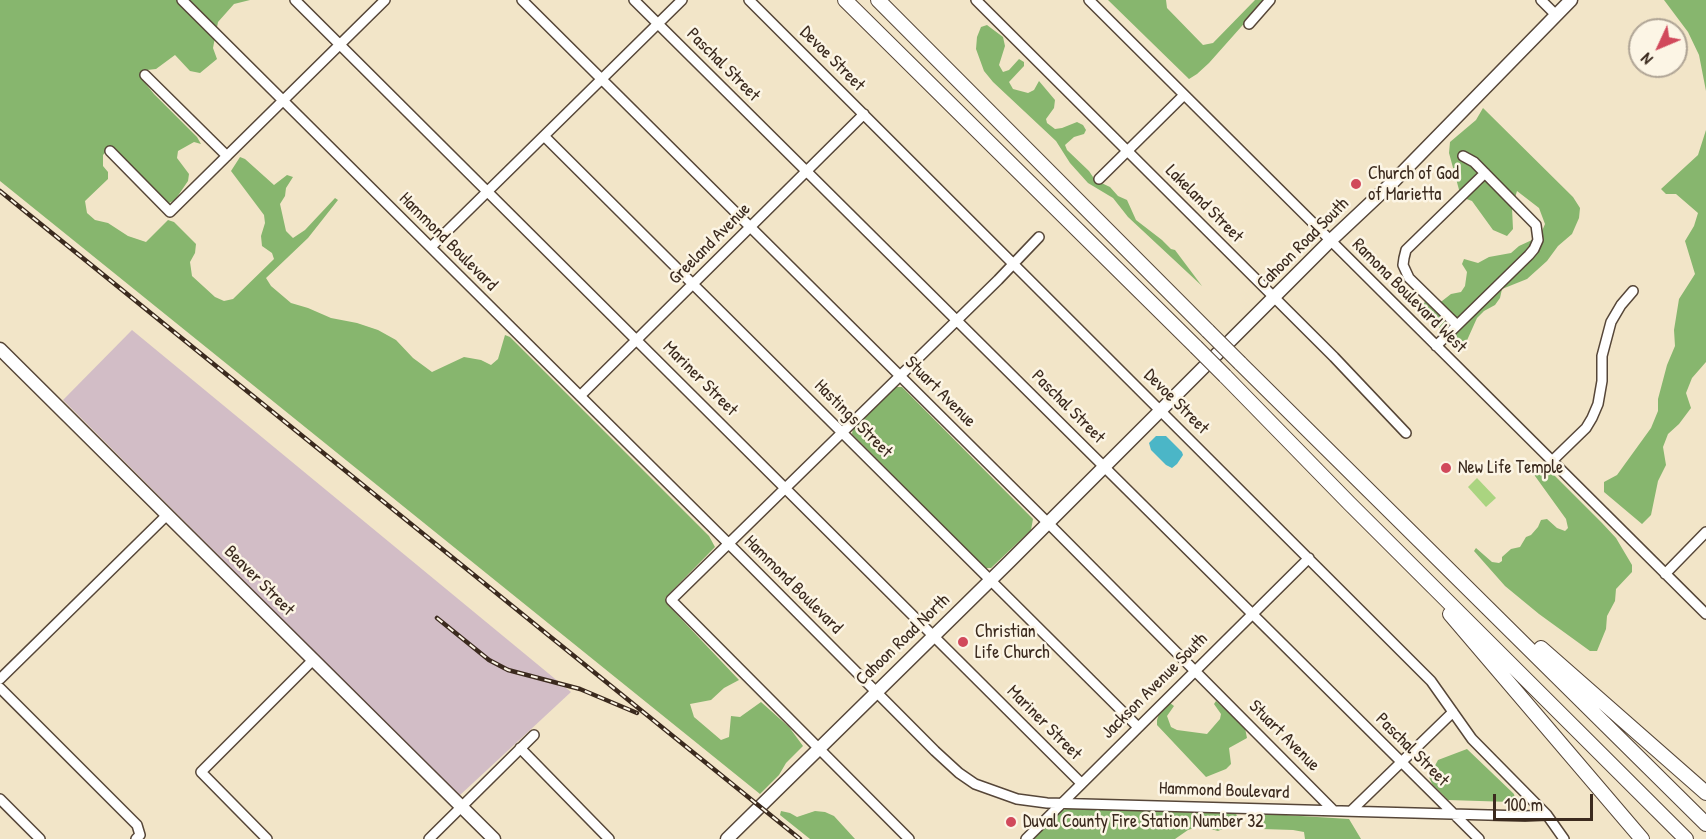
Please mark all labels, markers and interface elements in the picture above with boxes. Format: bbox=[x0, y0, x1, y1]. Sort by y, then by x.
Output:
north arrow bbox=[1628, 18, 1688, 78]
street label: Devoe Street bbox=[795, 22, 869, 96]
street label: Paschal Street bbox=[682, 24, 764, 106]
text: N bbox=[1636, 48, 1657, 70]
street label: Lakeland Street bbox=[1161, 161, 1247, 247]
place label: Church of God of Marietta bbox=[1368, 163, 1459, 206]
marker: Church of God of Marietta bbox=[1349, 177, 1363, 191]
street label: Hammond Boulevard bbox=[394, 188, 502, 296]
street label: Cahoon Road South bbox=[1252, 193, 1354, 295]
street label: Greeland Avenue bbox=[665, 199, 755, 289]
street label: Ramona Boulevard West bbox=[1347, 234, 1471, 358]
street label: Mariner Street bbox=[658, 337, 742, 421]
street label: Stuart Avenue bbox=[900, 352, 980, 432]
street label: Devoe Street bbox=[1139, 365, 1213, 439]
street label: Paschal Street bbox=[1027, 366, 1109, 448]
street label: Hastings Street bbox=[809, 375, 897, 463]
place label: New Life Temple bbox=[1458, 457, 1563, 479]
marker: New Life Temple bbox=[1439, 461, 1453, 475]
street label: Hammond Boulevard bbox=[739, 531, 847, 639]
street label: Beaver Street bbox=[219, 541, 299, 621]
street label: Cahoon Road North bbox=[851, 590, 955, 690]
place label: Christian Life Church bbox=[975, 621, 1050, 664]
street label: Jackson Avenue South bbox=[1098, 629, 1212, 743]
marker: Christian Life Church bbox=[956, 635, 970, 649]
street label: Mariner Street bbox=[1002, 681, 1086, 765]
street label: Stuart Avenue bbox=[1244, 696, 1324, 776]
street label: Paschal Street bbox=[1371, 709, 1453, 791]
street label: Hammond Boulevard bbox=[1159, 778, 1289, 804]
scale bar bbox=[1496, 782, 1596, 820]
text: 100 m bbox=[1504, 792, 1543, 817]
place label: Duval County Fire Station Number 32 bbox=[1023, 811, 1264, 833]
marker: Duval County Fire Station Number 32 bbox=[1004, 815, 1018, 829]

